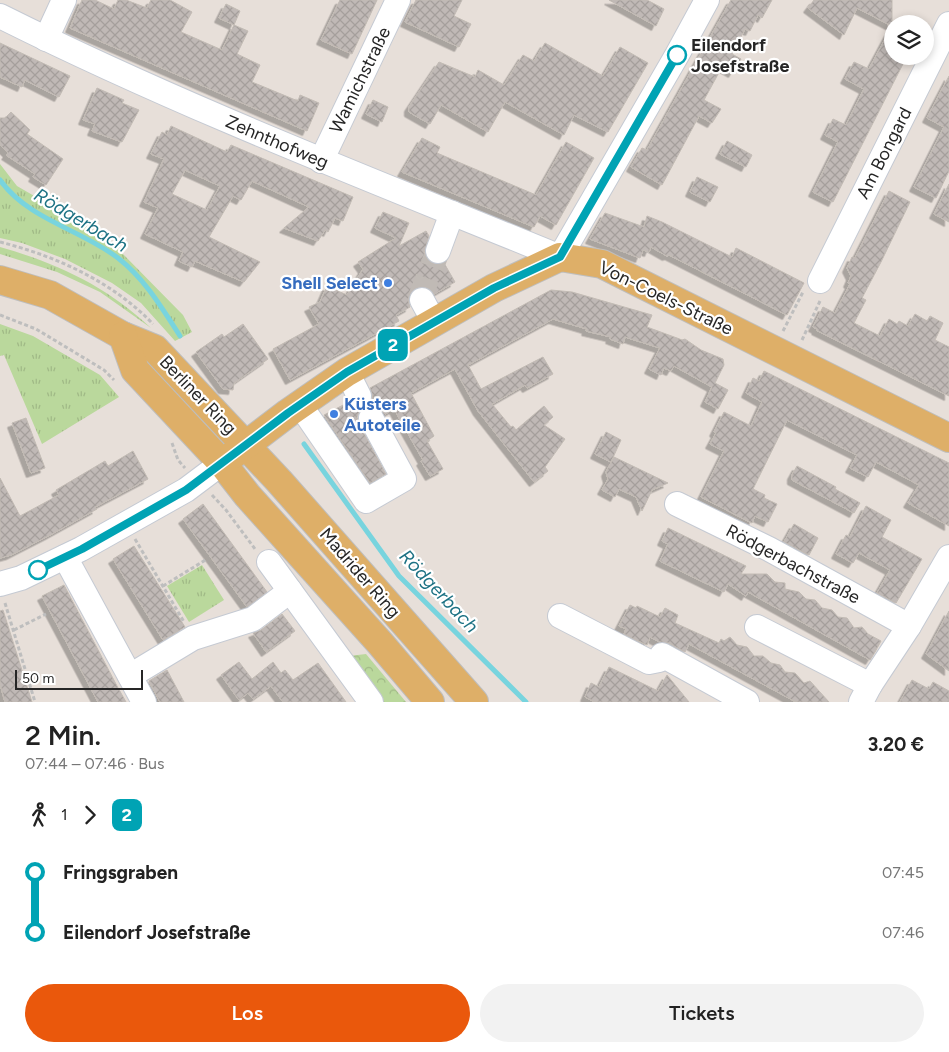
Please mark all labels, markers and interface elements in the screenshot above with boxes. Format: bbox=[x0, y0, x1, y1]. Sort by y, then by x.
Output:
map controls bbox=[884, 15, 934, 65]
button: layers bbox=[884, 15, 934, 65]
street label: Wamichstraße bbox=[325, 23, 395, 137]
place label: Eilendorf Josefstraße bbox=[691, 34, 789, 77]
marker: Eilendorf Josefstraße bbox=[667, 45, 687, 65]
street label: Am Bongard bbox=[852, 104, 916, 202]
street label: Zehnthofweg bbox=[222, 110, 332, 174]
water label: Rödgerbach bbox=[30, 183, 132, 257]
street label: Von-Coels-Straße bbox=[596, 256, 737, 340]
place label: Shell Select bbox=[281, 272, 378, 294]
marker: Shell Select bbox=[382, 277, 394, 289]
line badge: 2 bbox=[377, 329, 409, 361]
text: 2 bbox=[388, 334, 398, 356]
street label: Berliner Ring bbox=[155, 351, 241, 439]
place label: Küsters Autoteile bbox=[344, 393, 421, 436]
marker: Küsters Autoteile bbox=[328, 408, 340, 420]
street label: Rödgerbachstraße bbox=[722, 519, 864, 609]
street label: Madrider Ring bbox=[315, 523, 405, 623]
water label: Rödgerbach bbox=[395, 545, 484, 638]
unlabelled marker bbox=[28, 560, 48, 580]
scale bar bbox=[15, 667, 142, 690]
text: 50 m bbox=[22, 670, 54, 687]
text: 2 Min. bbox=[25, 718, 101, 752]
text: 3.20 € bbox=[868, 733, 924, 756]
text: 07:44 – 07:46 · Bus bbox=[25, 754, 165, 773]
icon: walk bbox=[25, 801, 53, 829]
icon: forward bbox=[76, 801, 104, 829]
text: 2 bbox=[122, 804, 132, 826]
text: 1 bbox=[61, 805, 68, 824]
text: Fringsgraben bbox=[63, 861, 178, 884]
text: 07:45 bbox=[882, 863, 924, 882]
text: Eilendorf Josefstraße bbox=[63, 921, 251, 944]
text: 07:46 bbox=[882, 923, 924, 942]
button: Los bbox=[25, 984, 470, 1042]
button: Tickets bbox=[480, 984, 924, 1042]

